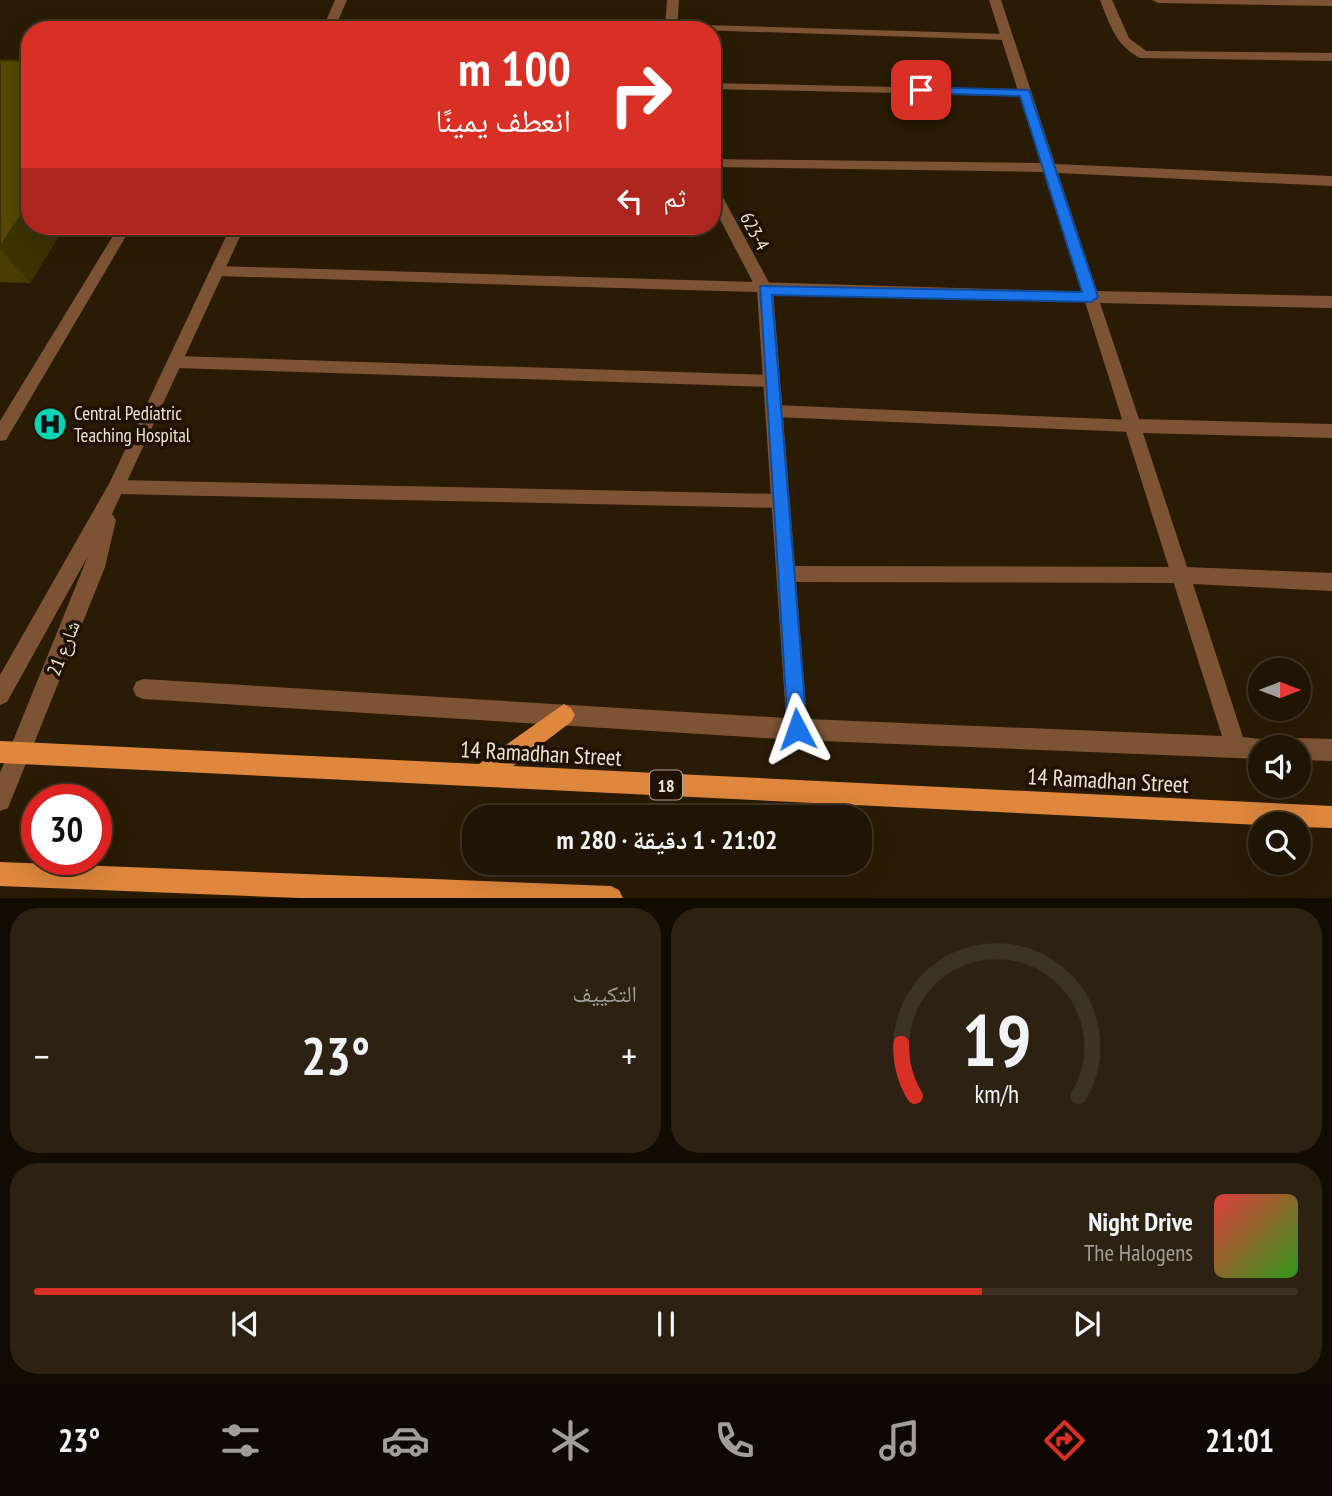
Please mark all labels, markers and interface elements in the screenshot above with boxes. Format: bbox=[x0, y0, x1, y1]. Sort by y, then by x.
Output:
text: 100 m bbox=[458, 36, 571, 100]
icon: right bbox=[595, 49, 686, 140]
pin bbox=[891, 60, 951, 120]
icon: arrive bbox=[902, 71, 940, 109]
text: انعطف يمينًا bbox=[435, 99, 571, 141]
text: ثم bbox=[663, 181, 686, 214]
icon: left bbox=[611, 182, 649, 220]
street label: 623-4 bbox=[735, 208, 775, 255]
place label: Central Pediatric Teaching Hospital bbox=[74, 401, 191, 447]
hospital icon: Central Pediatric Teaching Hospital bbox=[31, 405, 69, 443]
street label: شارع 21 bbox=[41, 617, 85, 679]
north arrow bbox=[1248, 658, 1311, 721]
map controls bbox=[1248, 658, 1311, 875]
position arrow bbox=[760, 692, 834, 766]
street label: 14 Ramadhan Street bbox=[459, 734, 623, 772]
button: sound bbox=[1248, 735, 1311, 798]
street label: 14 Ramadhan Street bbox=[1026, 761, 1190, 799]
road number: 18 bbox=[650, 770, 682, 800]
speed limit sign: 30 bbox=[21, 784, 112, 875]
button: search bbox=[1248, 812, 1311, 875]
text: 21:02 · 1 دقيقة · 280 m bbox=[557, 823, 777, 856]
text: التكييف bbox=[572, 979, 637, 1008]
text: 19 bbox=[962, 993, 1031, 1087]
text: 23° bbox=[301, 1022, 370, 1089]
text: − bbox=[34, 1031, 50, 1080]
text: + bbox=[621, 1031, 637, 1080]
text: km/h bbox=[974, 1078, 1019, 1110]
text: Night Drive bbox=[1088, 1205, 1193, 1238]
text: The Halogens bbox=[1084, 1238, 1193, 1267]
icon: previous bbox=[226, 1305, 264, 1343]
icon: pause bbox=[647, 1305, 685, 1343]
icon: next bbox=[1068, 1305, 1106, 1343]
icon: filters bbox=[216, 1416, 265, 1465]
icon: car bbox=[381, 1416, 430, 1465]
icon: climate bbox=[546, 1416, 595, 1465]
icon: phone bbox=[710, 1416, 759, 1465]
icon: music bbox=[875, 1416, 924, 1465]
icon: directions bbox=[1040, 1416, 1089, 1465]
text: 23° bbox=[58, 1419, 100, 1461]
text: 21:01 bbox=[1205, 1419, 1274, 1461]

